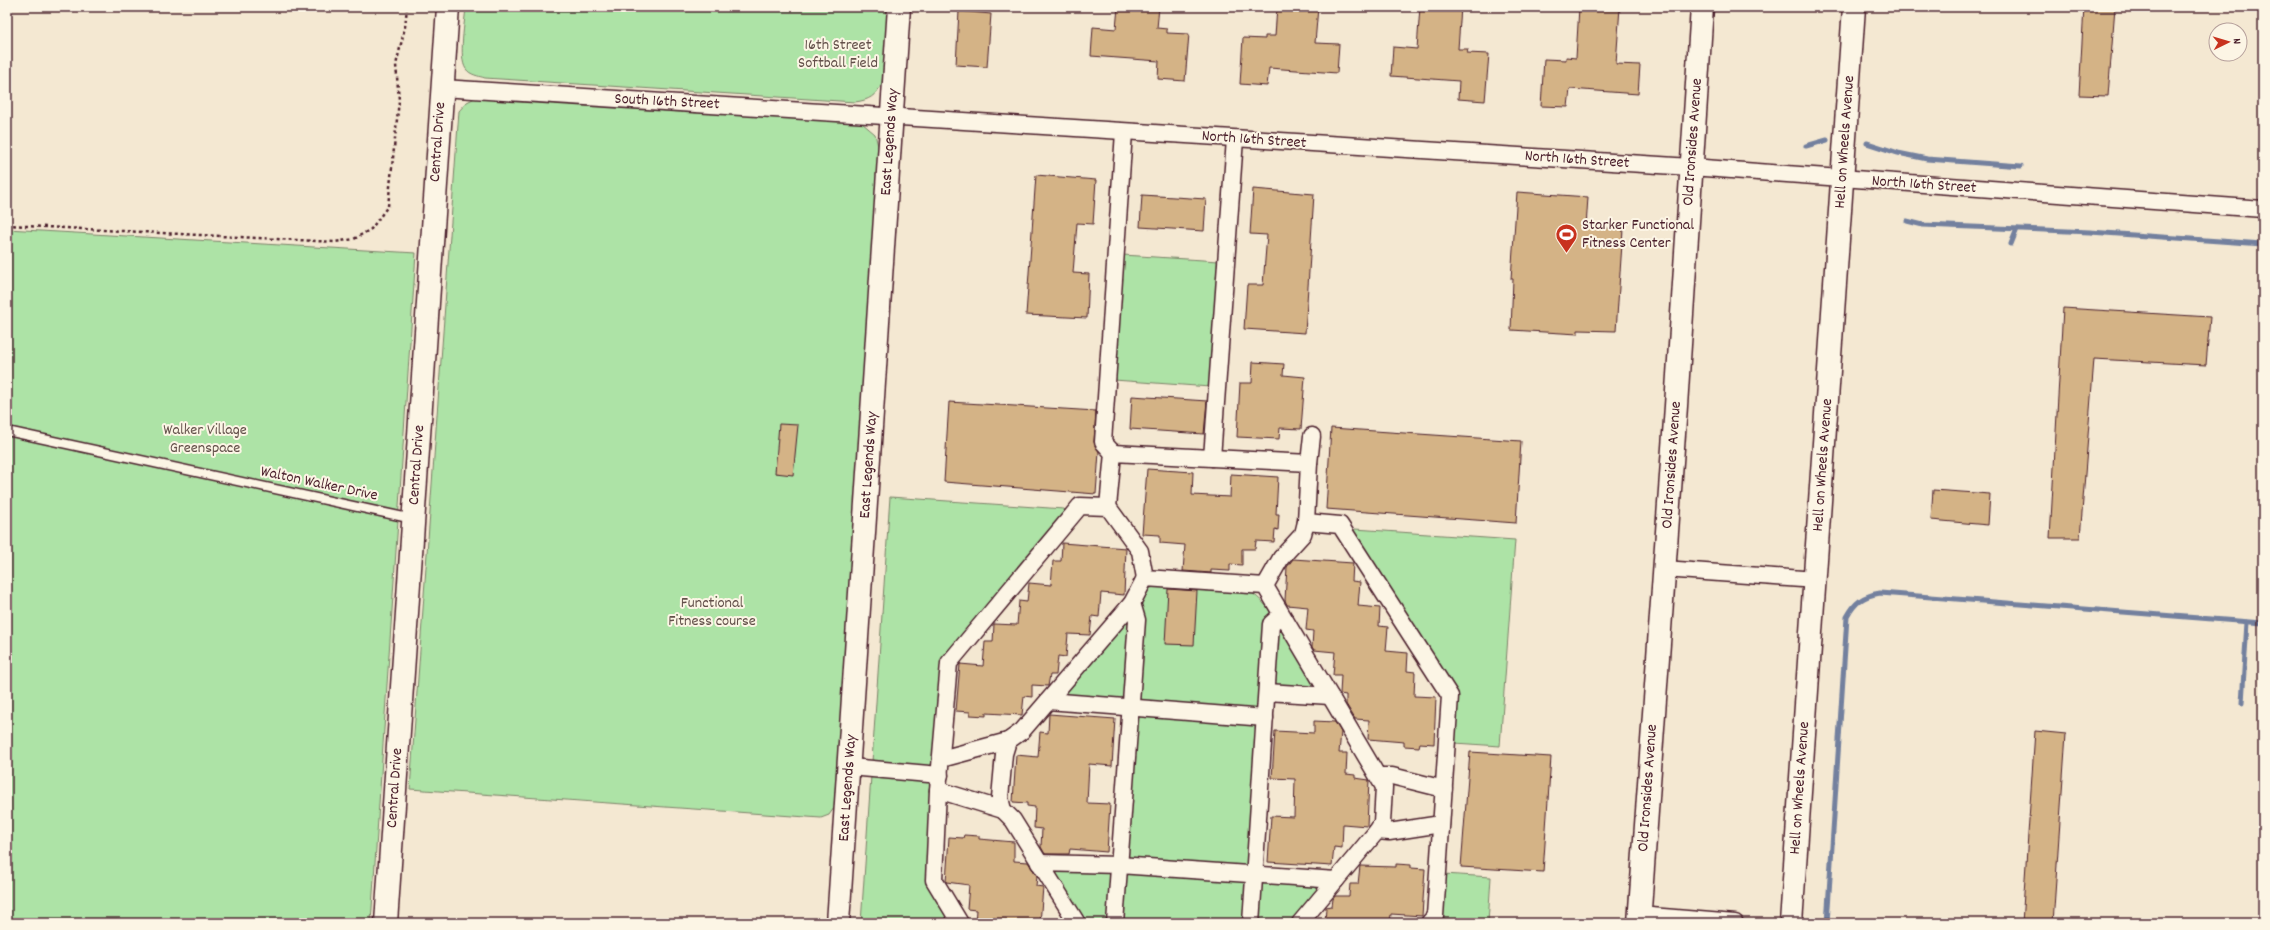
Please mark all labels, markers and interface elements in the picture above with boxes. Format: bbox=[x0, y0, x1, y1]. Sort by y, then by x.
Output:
north arrow bbox=[2208, 22, 2248, 62]
park label: 16th Street Softball Field bbox=[798, 34, 878, 75]
text: N bbox=[2228, 38, 2244, 45]
street label: Hell on Wheels Avenue bbox=[1829, 75, 1861, 209]
street label: Old Ironsides Avenue bbox=[1677, 77, 1709, 207]
street label: East Legends Way bbox=[875, 87, 905, 196]
street label: South 16th Street bbox=[614, 88, 720, 116]
street label: Central Drive bbox=[424, 101, 452, 183]
street label: North 16th Street bbox=[1201, 125, 1307, 155]
street label: North 16th Street bbox=[1524, 145, 1630, 175]
street label: North 16th Street bbox=[1871, 170, 1977, 200]
place label: Starker Functional Fitness Center bbox=[1582, 214, 1694, 255]
sports icon: Starker Functional Fitness Center bbox=[1554, 221, 1580, 254]
street label: Hell on Wheels Avenue bbox=[1807, 398, 1839, 532]
street label: Old Ironsides Avenue bbox=[1656, 400, 1688, 530]
street label: East Legends Way bbox=[854, 410, 884, 519]
park label: Walker Village Greenspace bbox=[163, 419, 247, 460]
street label: Central Drive bbox=[403, 424, 431, 506]
street label: Walton Walker Drive bbox=[258, 460, 380, 508]
park label: Functional Fitness course bbox=[668, 592, 756, 633]
street label: Hell on Wheels Avenue bbox=[1784, 721, 1816, 855]
street label: Old Ironsides Avenue bbox=[1632, 723, 1664, 853]
street label: East Legends Way bbox=[833, 733, 863, 842]
street label: Central Drive bbox=[381, 747, 409, 829]

